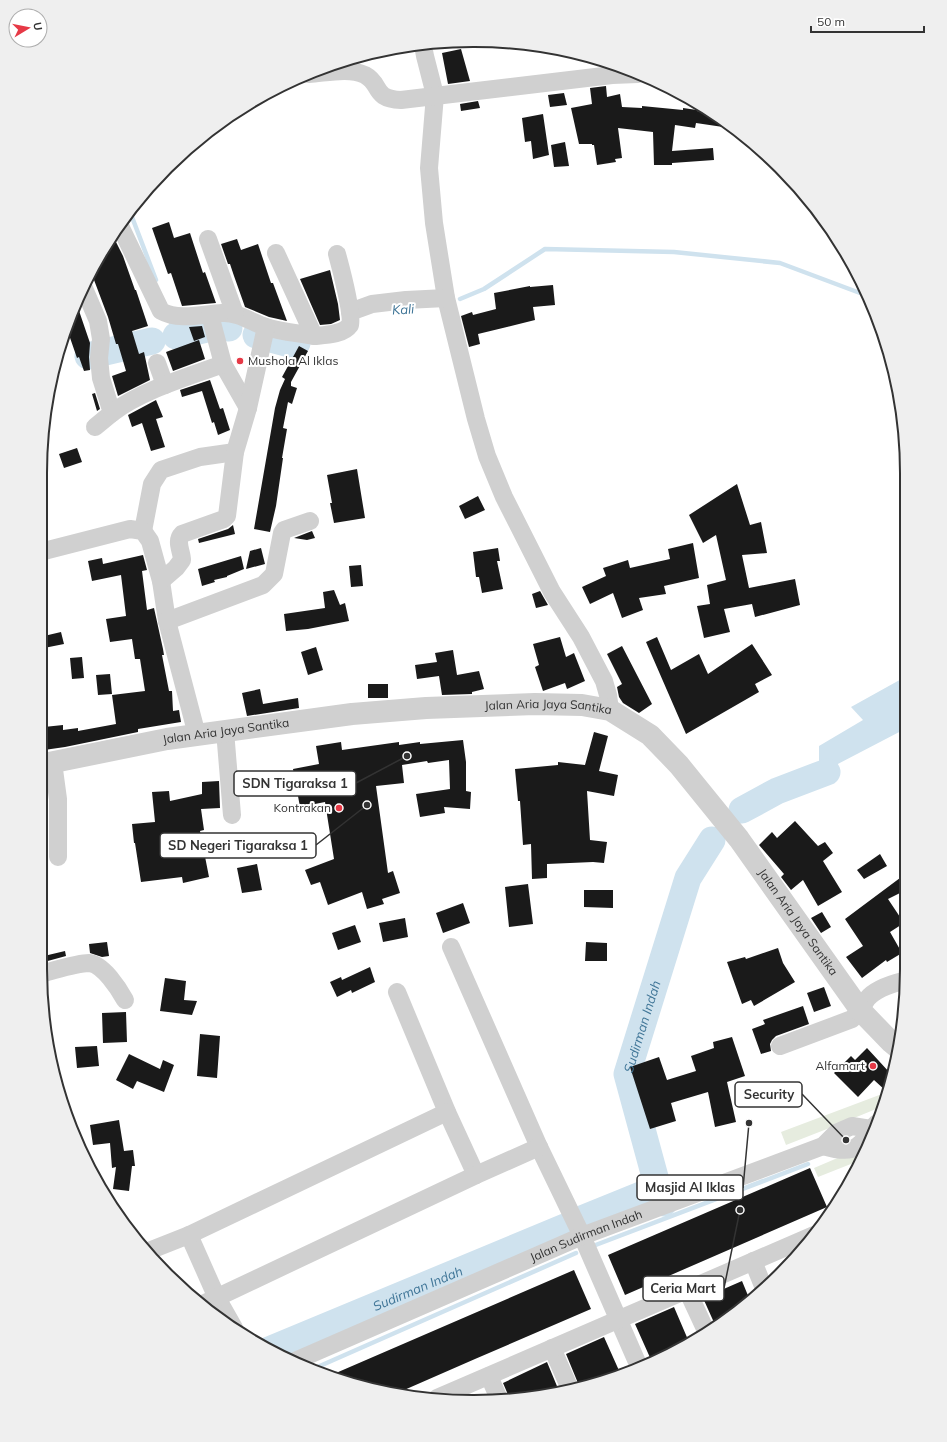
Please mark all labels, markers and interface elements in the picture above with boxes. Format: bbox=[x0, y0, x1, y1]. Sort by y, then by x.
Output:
north arrow bbox=[8, 8, 48, 48]
scale bar bbox=[811, 8, 924, 34]
text: 50 m bbox=[817, 14, 845, 29]
text: U bbox=[30, 21, 45, 31]
water label: Kali bbox=[391, 300, 415, 318]
place label: Mushola Al Iklas bbox=[248, 353, 338, 368]
marker: Mushola Al Iklas bbox=[235, 356, 245, 366]
street label: Jalan Aria Jaya Santika bbox=[484, 696, 613, 717]
street label: Jalan Aria Jaya Santika bbox=[161, 715, 290, 747]
callout: SDN Tigaraksa 1 bbox=[234, 771, 356, 796]
text: SDN Tigaraksa 1 bbox=[242, 775, 348, 791]
place label: Kontrakan bbox=[274, 800, 331, 815]
marker: Kontrakan bbox=[334, 803, 344, 813]
callout: SD Negeri Tigaraksa 1 bbox=[160, 833, 316, 858]
text: SD Negeri Tigaraksa 1 bbox=[168, 837, 308, 853]
street label: Jalan Aria Jaya Santika bbox=[755, 865, 841, 978]
water label: Sudirman Indah bbox=[620, 978, 664, 1075]
place label: Alfamart bbox=[816, 1058, 865, 1073]
marker: Alfamart bbox=[868, 1061, 878, 1071]
callout: Security bbox=[735, 1082, 802, 1107]
text: Security bbox=[744, 1086, 795, 1103]
callout: Masjid Al Iklas bbox=[637, 1175, 743, 1200]
text: Masjid Al Iklas bbox=[645, 1179, 735, 1195]
street label: Jalan Sudirman Indah bbox=[528, 1206, 644, 1265]
water label: Sudirman Indah bbox=[370, 1262, 465, 1314]
callout: Ceria Mart bbox=[643, 1276, 724, 1301]
text: Ceria Mart bbox=[650, 1280, 716, 1296]

